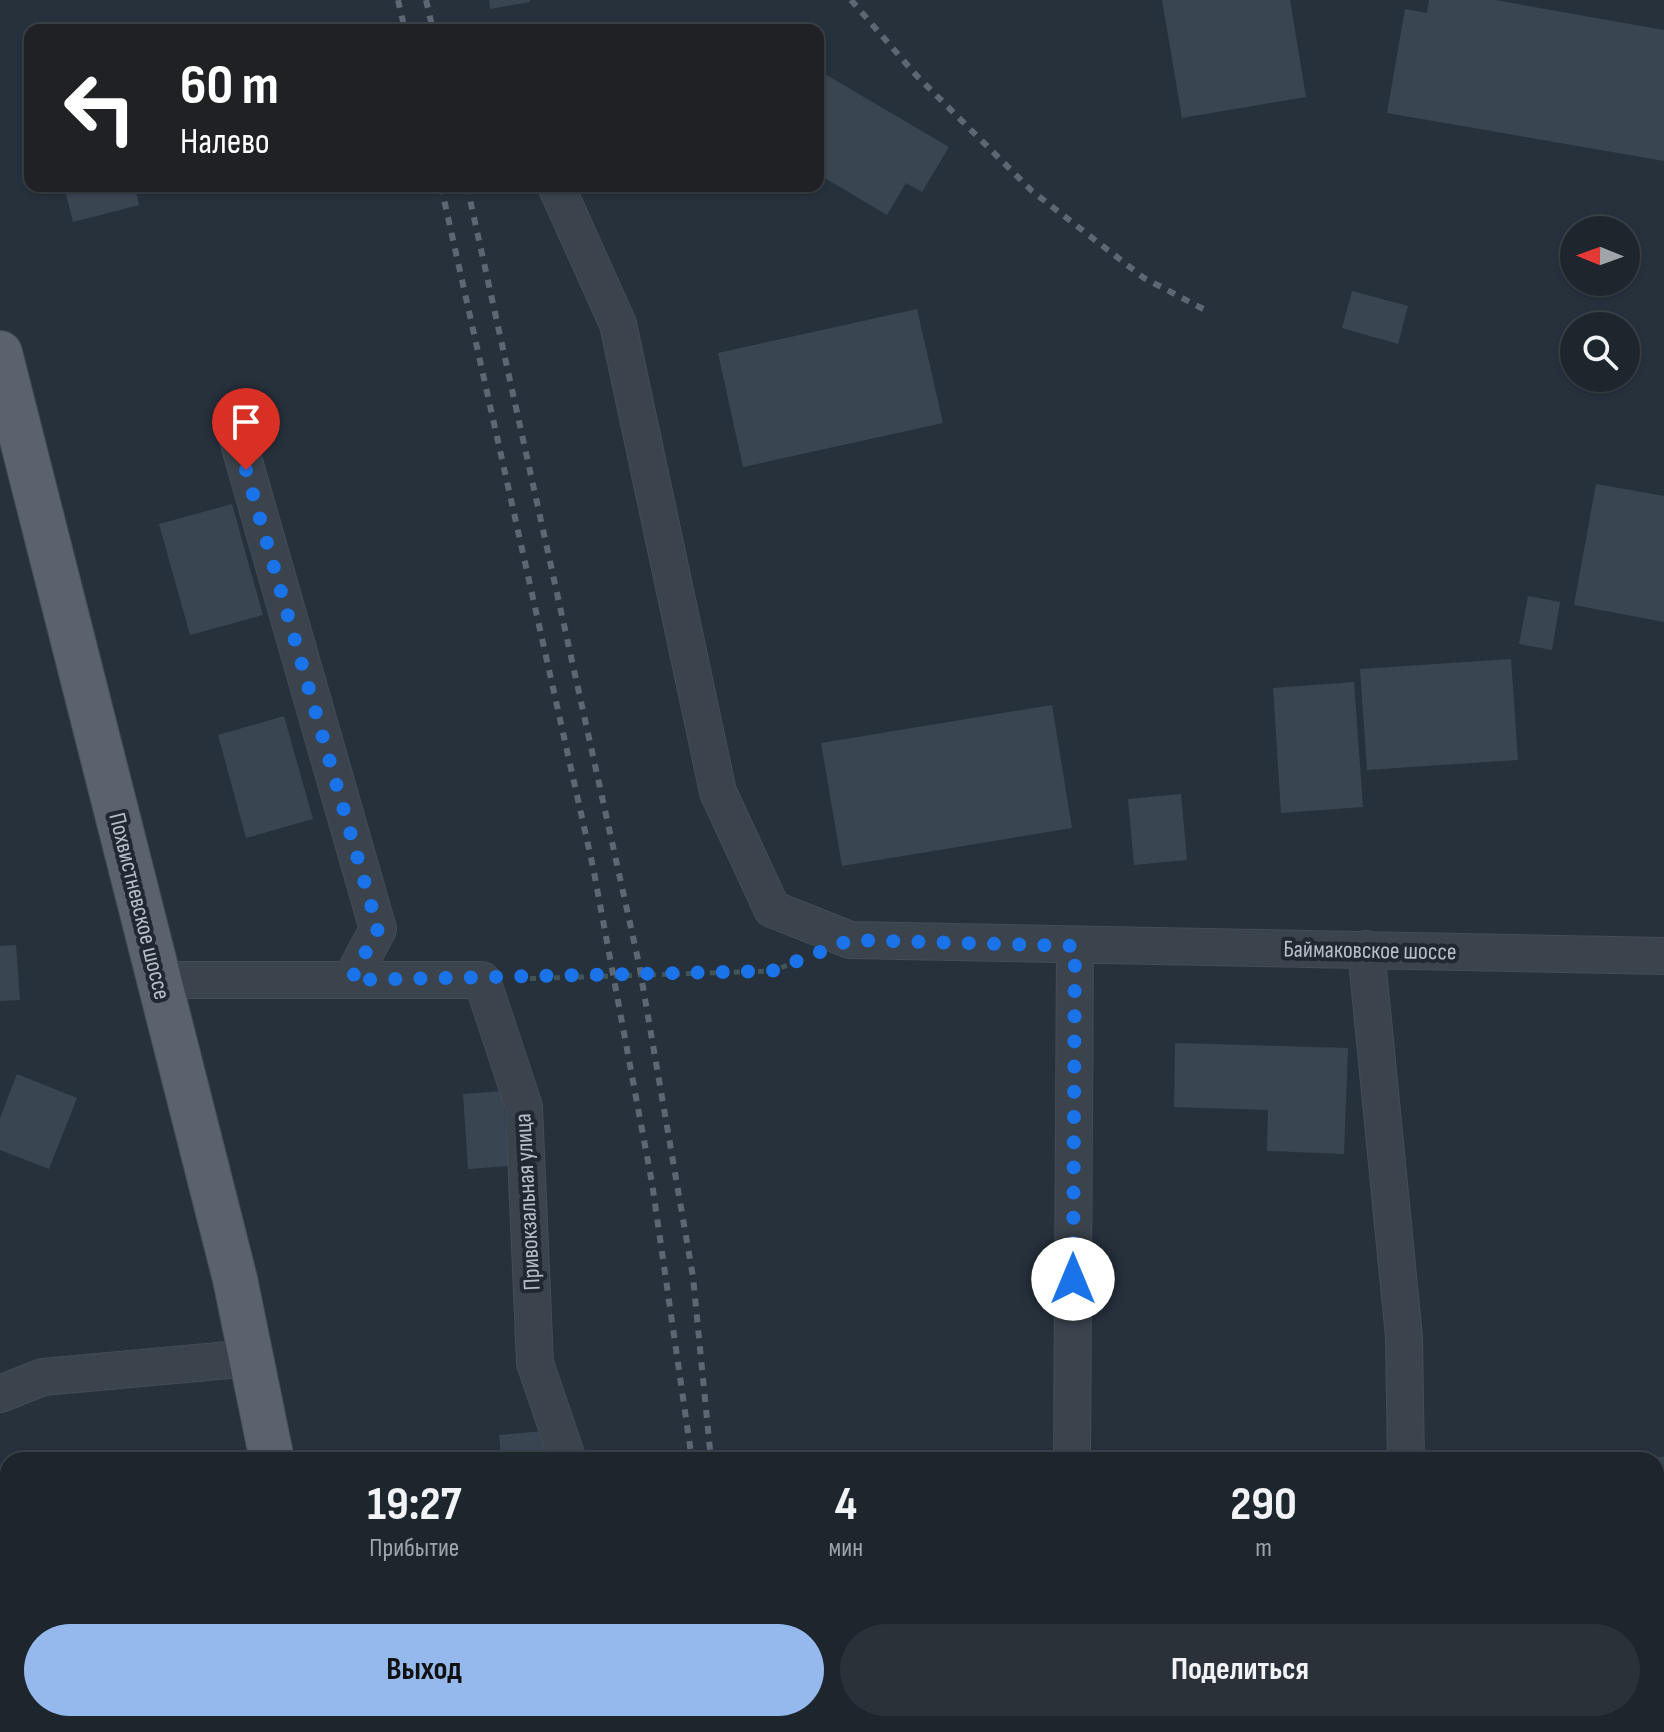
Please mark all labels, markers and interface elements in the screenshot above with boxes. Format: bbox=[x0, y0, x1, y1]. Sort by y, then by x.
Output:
text: 60 m bbox=[180, 53, 279, 120]
icon: left bbox=[48, 56, 152, 160]
text: Налево bbox=[180, 121, 270, 164]
north arrow bbox=[1560, 216, 1640, 296]
map controls bbox=[1560, 216, 1640, 392]
button: search bbox=[1560, 312, 1640, 392]
pin bbox=[212, 388, 280, 470]
icon: arrive bbox=[224, 400, 268, 444]
street label: Похвистневское шоссе bbox=[102, 810, 177, 1003]
street label: Баймаковское шоссе bbox=[1283, 934, 1457, 967]
street label: Привокзальная улица bbox=[508, 1113, 547, 1291]
position arrow bbox=[1031, 1237, 1115, 1321]
text: 19:27 bbox=[367, 1476, 461, 1533]
text: 4 bbox=[835, 1476, 857, 1533]
text: 290 bbox=[1230, 1476, 1297, 1533]
text: Прибытие bbox=[369, 1533, 459, 1564]
text: мин bbox=[829, 1533, 863, 1564]
text: m bbox=[1255, 1533, 1272, 1564]
button: Выход bbox=[24, 1624, 824, 1716]
button: Поделиться bbox=[840, 1624, 1640, 1716]

